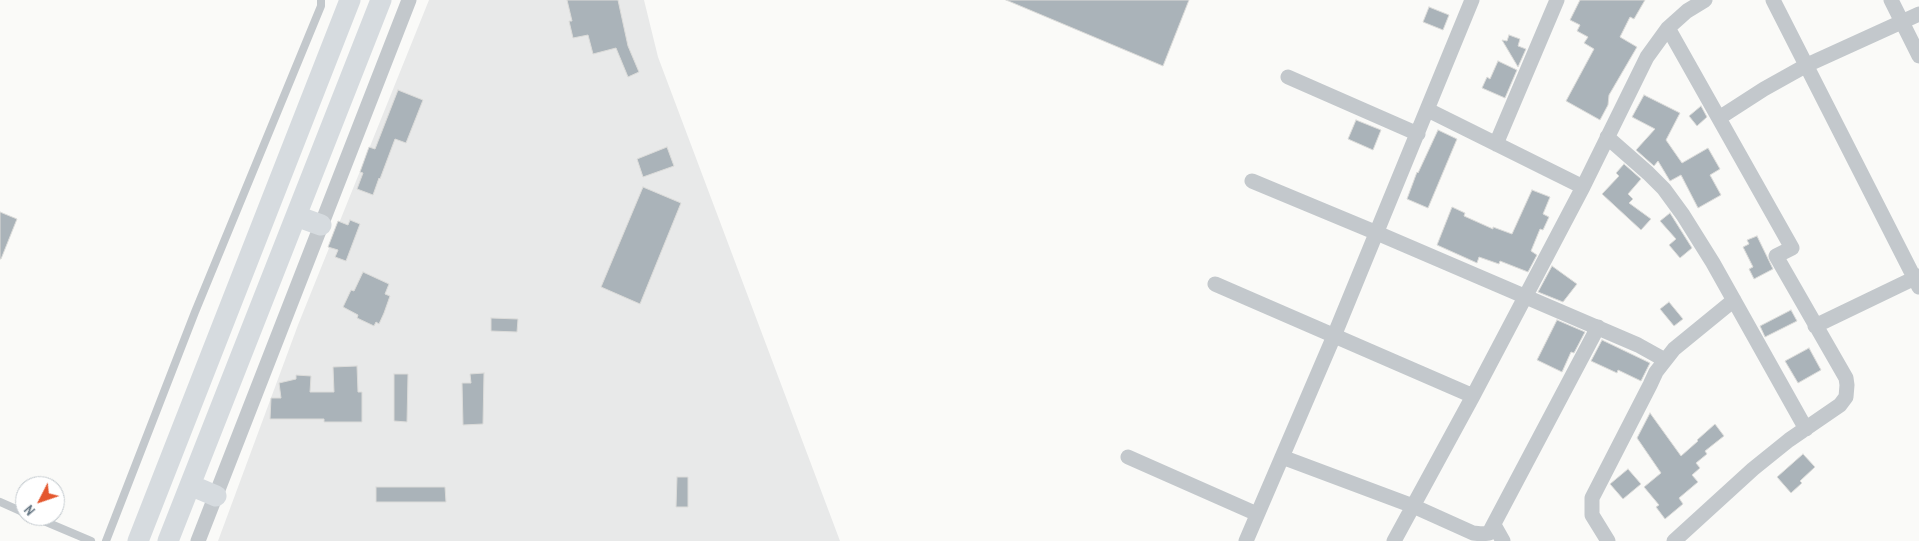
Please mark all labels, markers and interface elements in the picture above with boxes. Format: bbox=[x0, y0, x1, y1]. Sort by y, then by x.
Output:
north arrow bbox=[15, 476, 65, 526]
text: N bbox=[20, 501, 39, 519]

